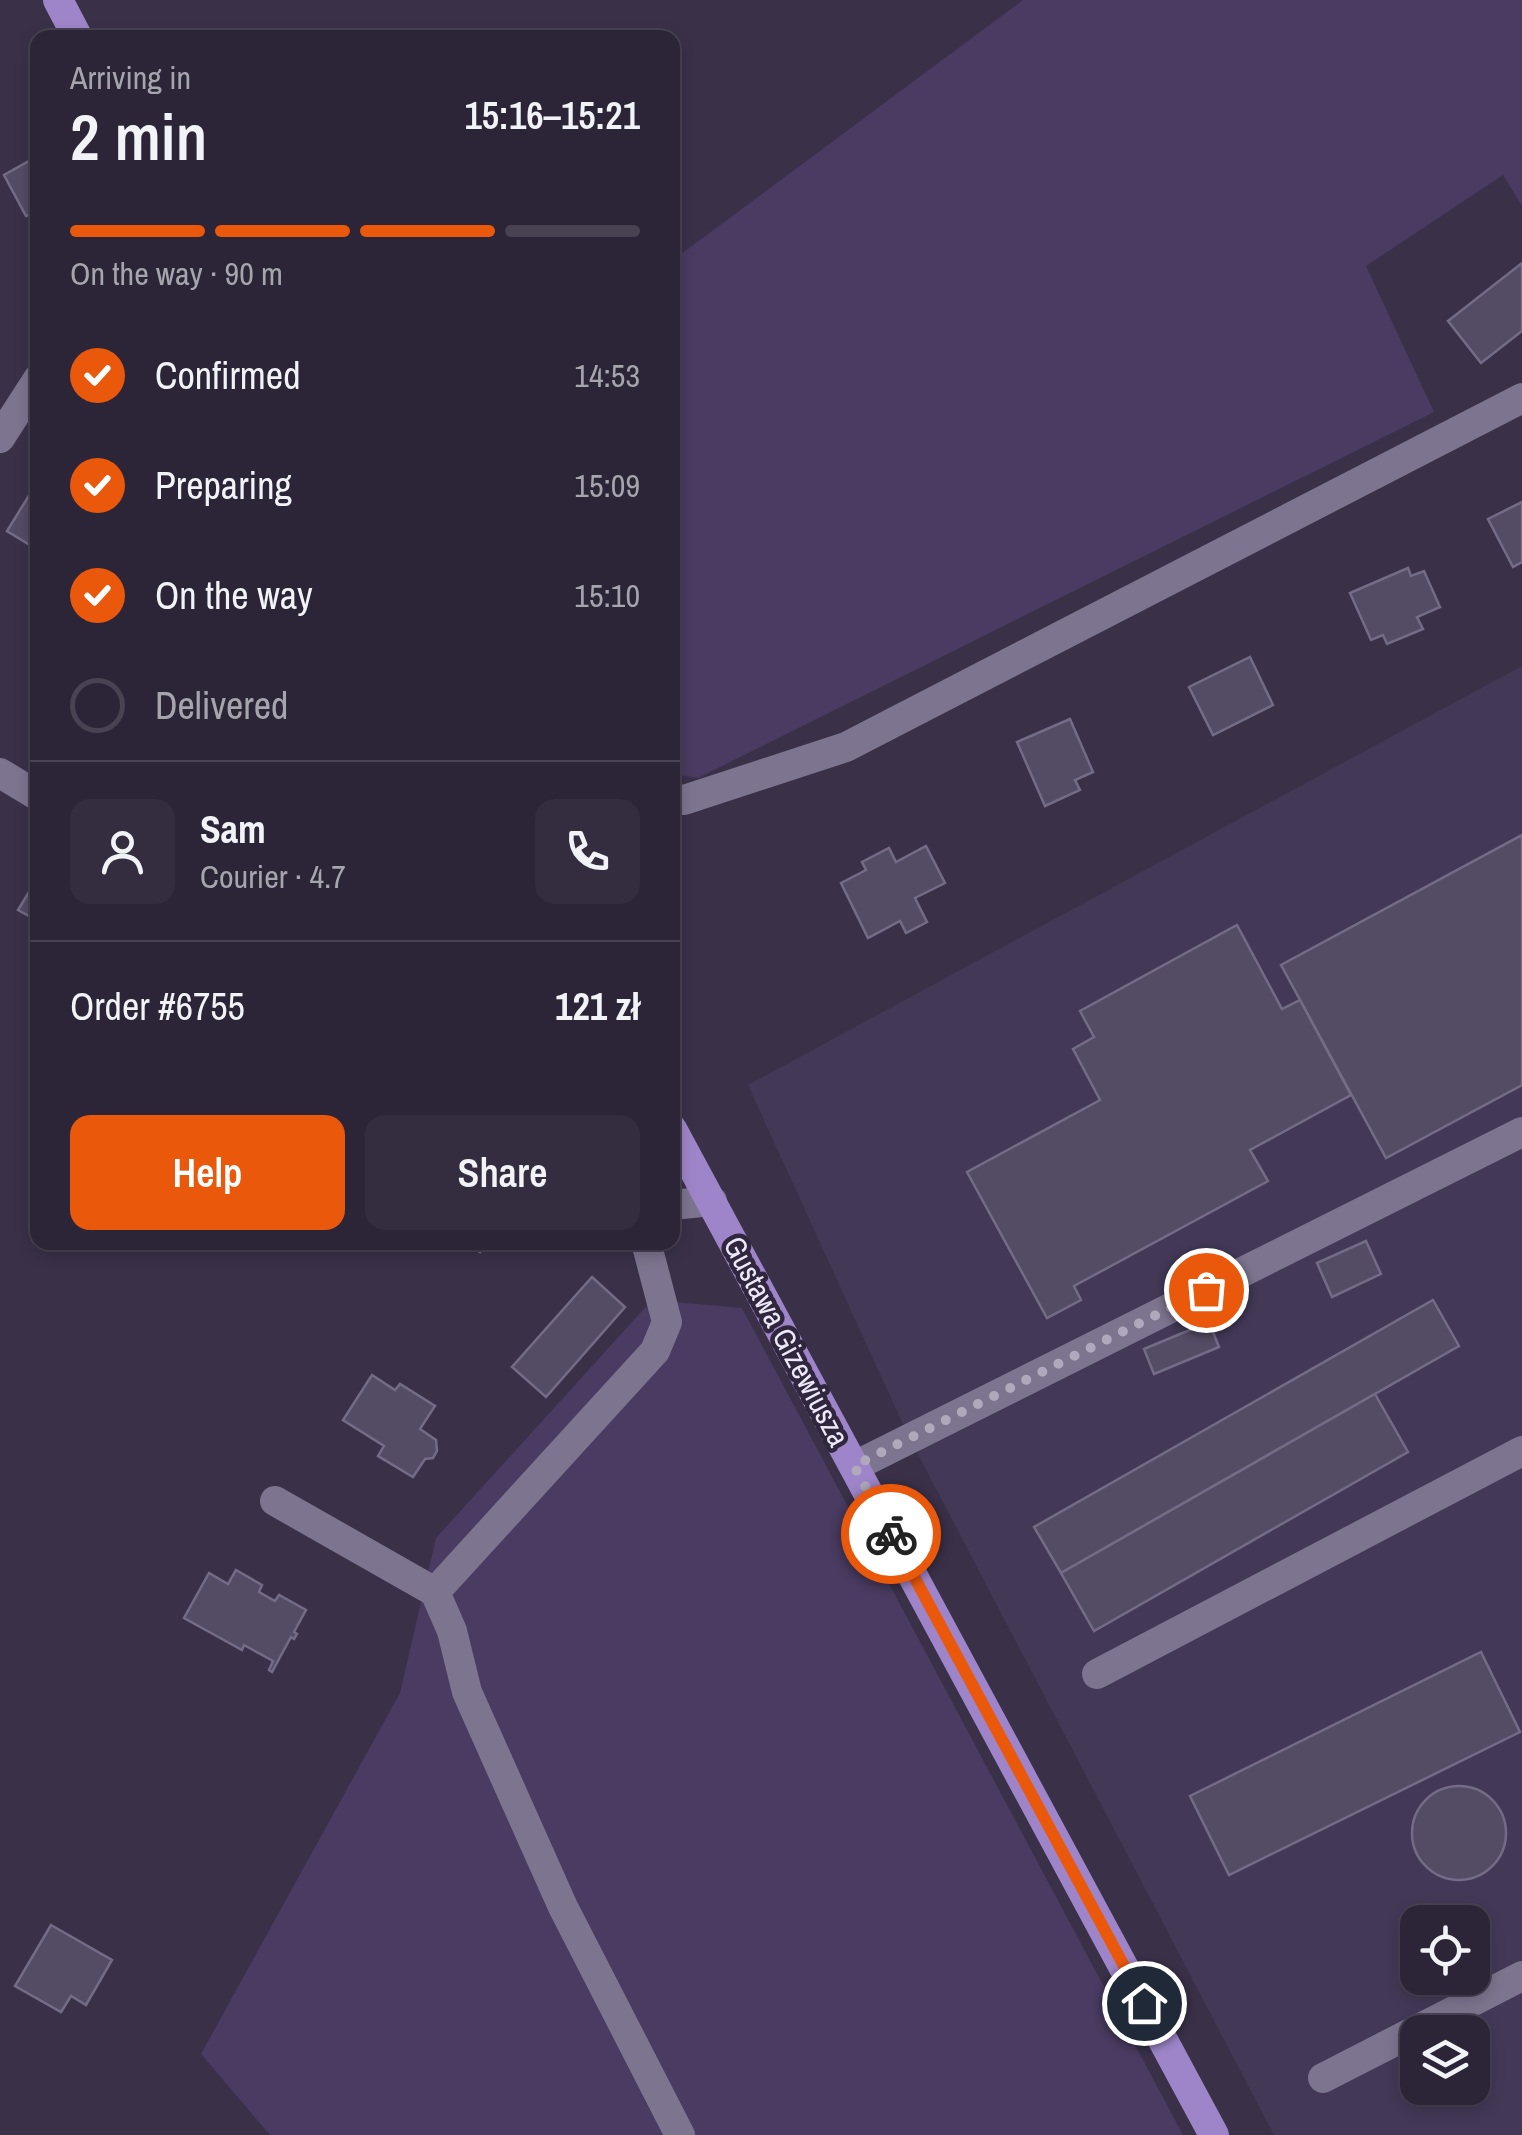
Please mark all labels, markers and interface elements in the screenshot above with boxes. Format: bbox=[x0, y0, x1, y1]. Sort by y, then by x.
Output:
text: Arriving in bbox=[70, 56, 191, 99]
text: 15:16–15:21 bbox=[464, 90, 640, 141]
text: 2 min bbox=[70, 93, 207, 180]
text: On the way · 90 m bbox=[70, 252, 283, 295]
icon: check bbox=[70, 348, 125, 403]
text: Confirmed bbox=[155, 350, 300, 401]
text: 14:53 bbox=[574, 354, 640, 397]
icon: check bbox=[70, 458, 125, 513]
text: Preparing bbox=[155, 460, 292, 511]
text: 15:09 bbox=[574, 464, 640, 507]
icon: check bbox=[70, 568, 125, 623]
text: On the way bbox=[155, 570, 313, 621]
text: 15:10 bbox=[574, 574, 640, 617]
text: Delivered bbox=[155, 680, 288, 731]
button: person bbox=[70, 799, 175, 904]
button: phone bbox=[535, 799, 640, 904]
text: Sam bbox=[200, 804, 266, 855]
text: Courier · 4.7 bbox=[200, 855, 346, 898]
text: Order #6755 bbox=[70, 981, 245, 1032]
text: 121 zł bbox=[555, 981, 640, 1032]
button: Help bbox=[70, 1115, 345, 1230]
button: Share bbox=[365, 1115, 640, 1230]
street label: Gustawa Gizewiusza bbox=[715, 1229, 859, 1453]
pin bbox=[1164, 1248, 1249, 1333]
icon: bag bbox=[1179, 1263, 1234, 1318]
courier bbox=[841, 1484, 941, 1584]
icon: bike bbox=[864, 1507, 919, 1562]
map controls bbox=[1400, 1905, 1490, 2105]
button: locate bbox=[1400, 1905, 1490, 1995]
pin bbox=[1102, 1961, 1187, 2046]
icon: home bbox=[1117, 1976, 1172, 2031]
button: layers bbox=[1400, 2015, 1490, 2105]

